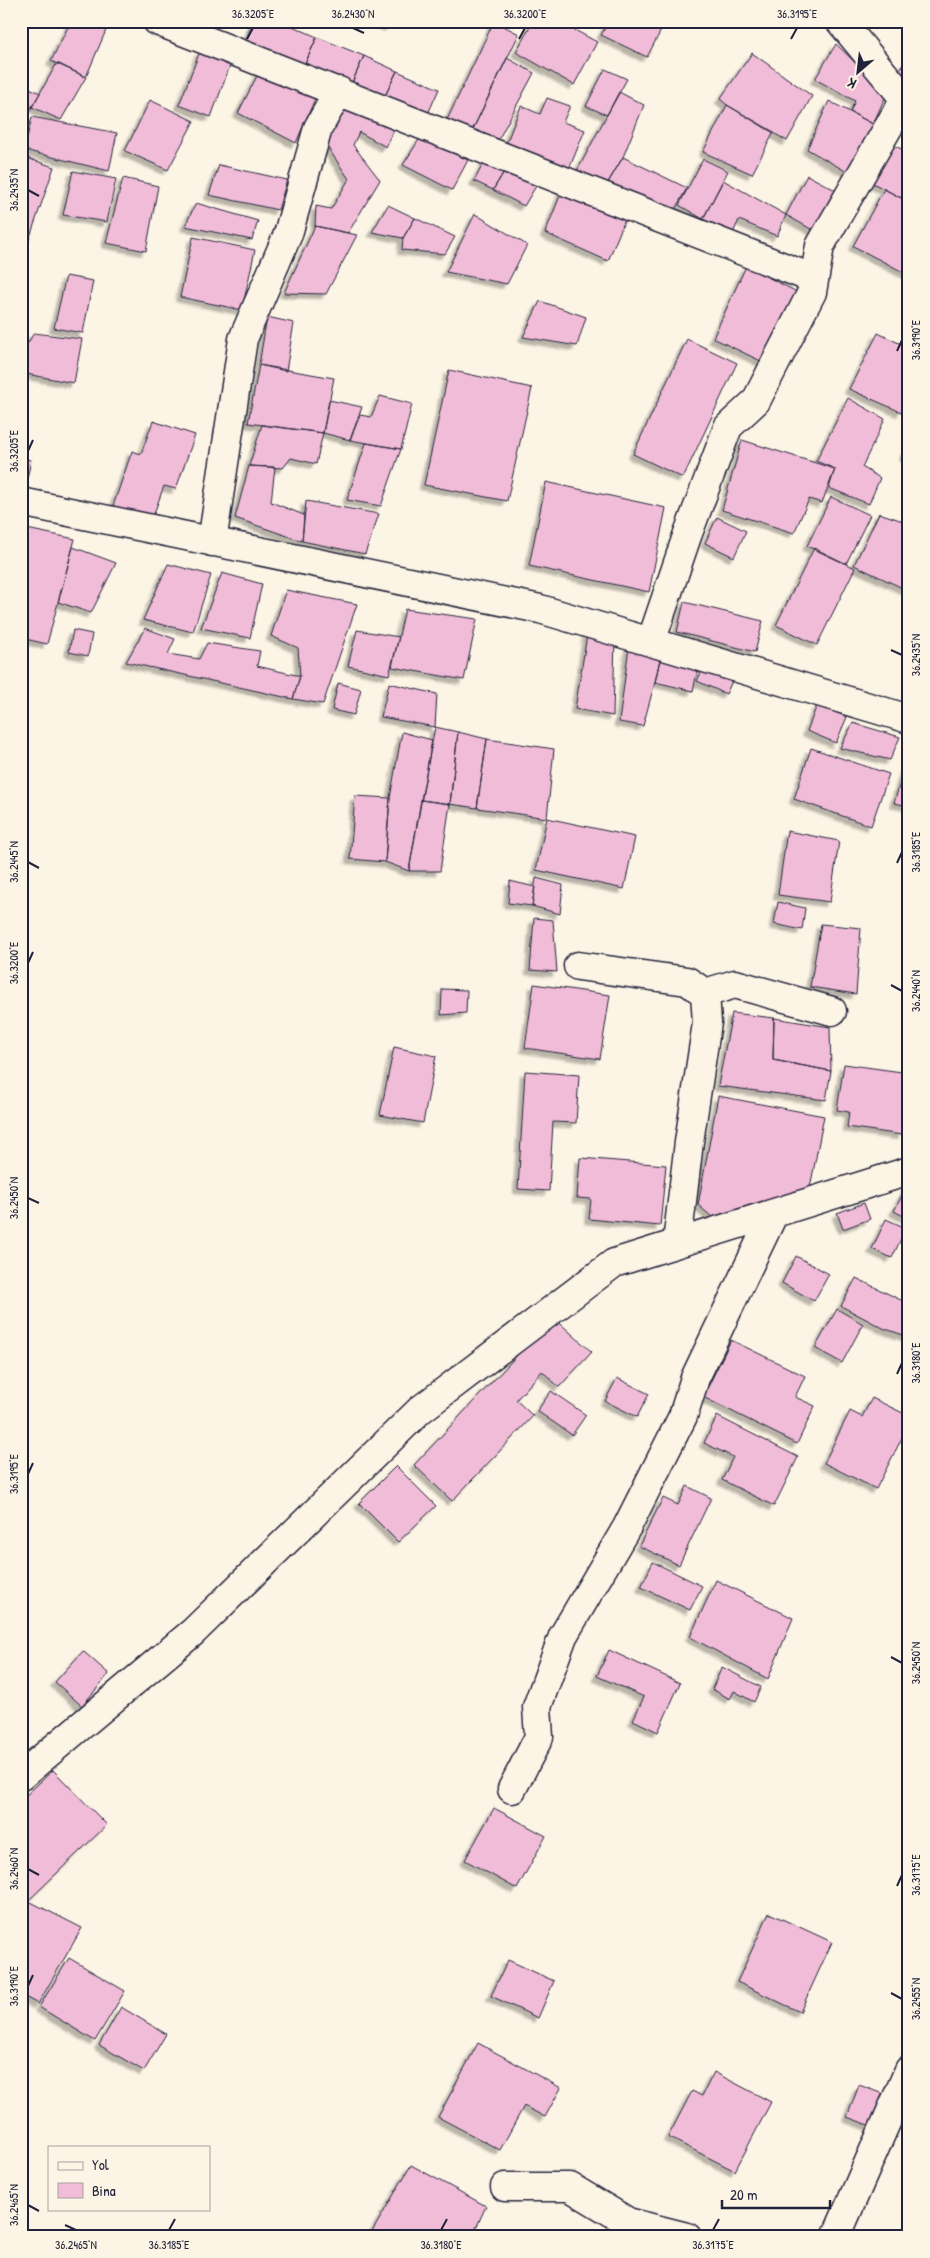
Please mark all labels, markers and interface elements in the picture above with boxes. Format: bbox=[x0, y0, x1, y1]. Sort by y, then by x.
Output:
text: 36.3205°E bbox=[232, 5, 275, 22]
text: 36.2430°N bbox=[332, 5, 374, 22]
text: 36.3200°E bbox=[504, 5, 547, 22]
text: 36.3195°E bbox=[777, 5, 818, 22]
north arrow bbox=[832, 48, 882, 98]
text: K bbox=[843, 73, 859, 94]
text: 36.2435°N bbox=[5, 169, 22, 211]
text: 36.3190°E bbox=[907, 319, 924, 360]
text: 36.3205°E bbox=[5, 429, 22, 472]
text: 36.2435°N bbox=[907, 634, 924, 676]
text: 36.3185°E bbox=[907, 831, 924, 872]
text: 36.2445°N bbox=[5, 841, 22, 883]
text: 36.3200°E bbox=[5, 941, 22, 984]
text: 36.2440°N bbox=[907, 970, 924, 1012]
text: 36.2450°N bbox=[5, 1177, 22, 1219]
text: 36.3180°E bbox=[907, 1342, 924, 1384]
text: 36.3195°E bbox=[5, 1453, 22, 1494]
text: 36.2450°N bbox=[907, 1642, 924, 1684]
text: 36.2460°N bbox=[5, 1848, 22, 1890]
text: 36.3175°E bbox=[907, 1854, 924, 1896]
text: 36.3190°E bbox=[5, 1965, 22, 2006]
text: 36.2455°N bbox=[907, 1978, 924, 2020]
legend bbox=[48, 2146, 210, 2210]
text: Yol bbox=[92, 2154, 109, 2175]
scale bar bbox=[722, 2178, 830, 2210]
text: Bina bbox=[92, 2180, 116, 2201]
text: 36.2465°N bbox=[5, 2184, 22, 2226]
text: 20 m bbox=[730, 2184, 757, 2205]
text: 36.2465°N bbox=[55, 2236, 97, 2253]
text: 36.3185°E bbox=[149, 2236, 190, 2253]
text: 36.3180°E bbox=[420, 2236, 462, 2253]
text: 36.3175°E bbox=[692, 2236, 734, 2253]

